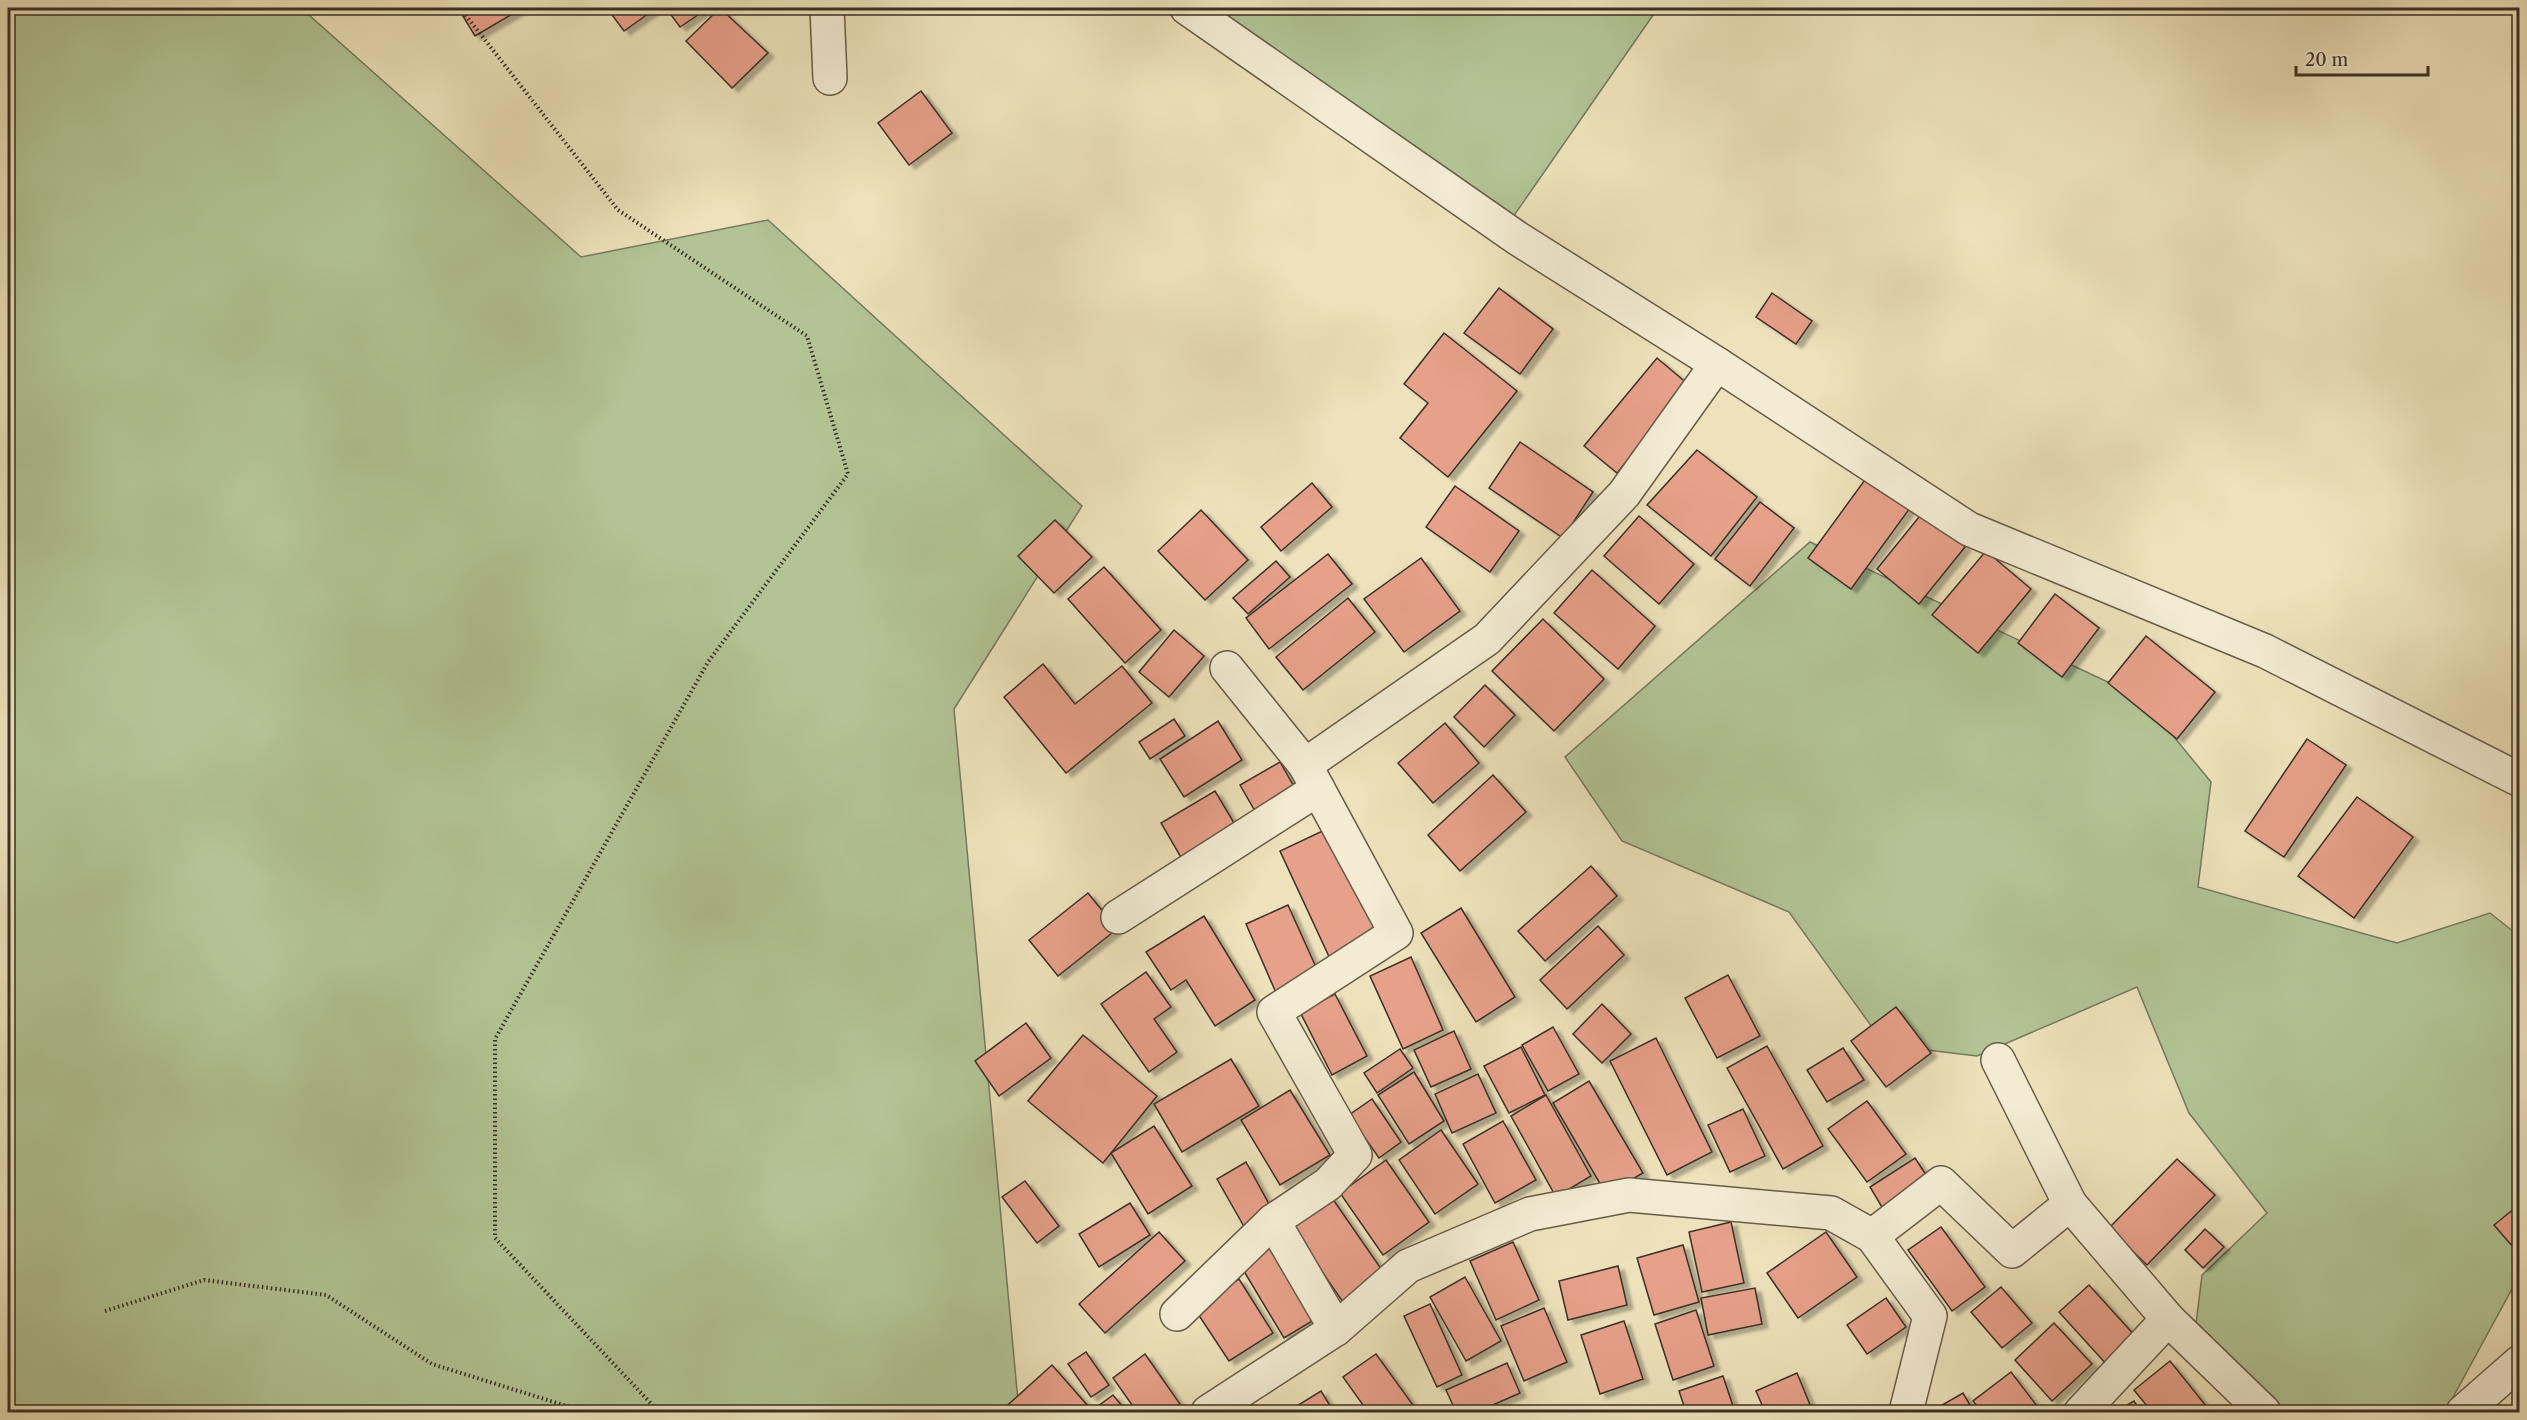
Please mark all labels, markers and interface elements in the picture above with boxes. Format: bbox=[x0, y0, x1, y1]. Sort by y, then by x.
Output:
scale bar bbox=[2296, 39, 2428, 77]
text: 20 m bbox=[2305, 49, 2349, 71]

